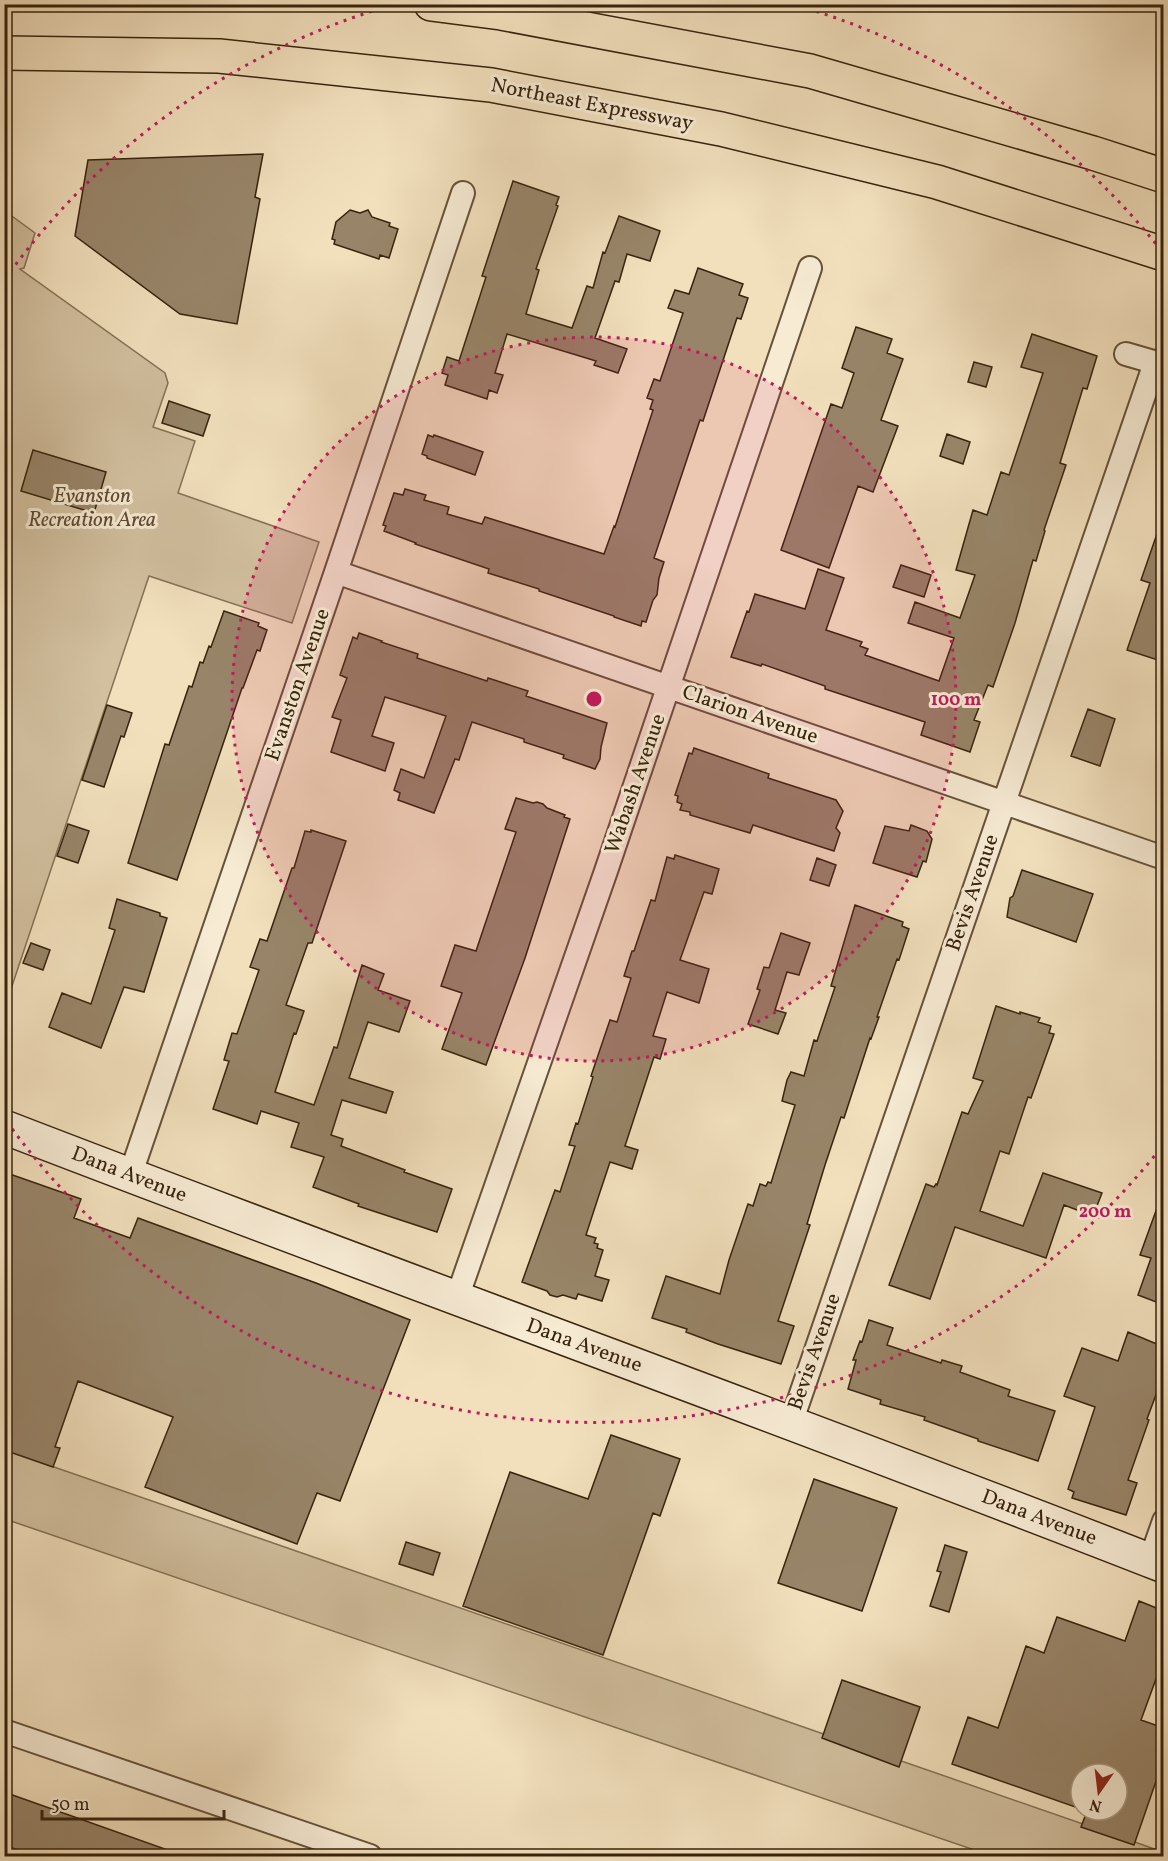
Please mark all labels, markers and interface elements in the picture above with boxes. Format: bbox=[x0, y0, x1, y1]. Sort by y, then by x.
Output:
street label: Northeast Expressway bbox=[488, 71, 696, 139]
park label: Evanston Recreation Area bbox=[28, 482, 156, 535]
street label: Evanston Avenue bbox=[258, 605, 338, 765]
street label: Clarion Avenue bbox=[678, 678, 822, 752]
text: 100 m bbox=[931, 688, 981, 713]
centre of rings bbox=[584, 689, 604, 709]
street label: Wabash Avenue bbox=[598, 710, 674, 858]
street label: Bevis Avenue bbox=[939, 831, 1007, 955]
street label: Dana Avenue bbox=[67, 1140, 191, 1210]
text: 200 m bbox=[1079, 1200, 1131, 1225]
street label: Bevis Avenue bbox=[781, 1290, 849, 1414]
street label: Dana Avenue bbox=[522, 1312, 646, 1380]
street label: Dana Avenue bbox=[977, 1483, 1101, 1553]
north arrow bbox=[1069, 1762, 1129, 1822]
scale bar bbox=[42, 1783, 224, 1821]
text: N bbox=[1087, 1792, 1104, 1817]
text: 50 m bbox=[51, 1793, 90, 1818]

